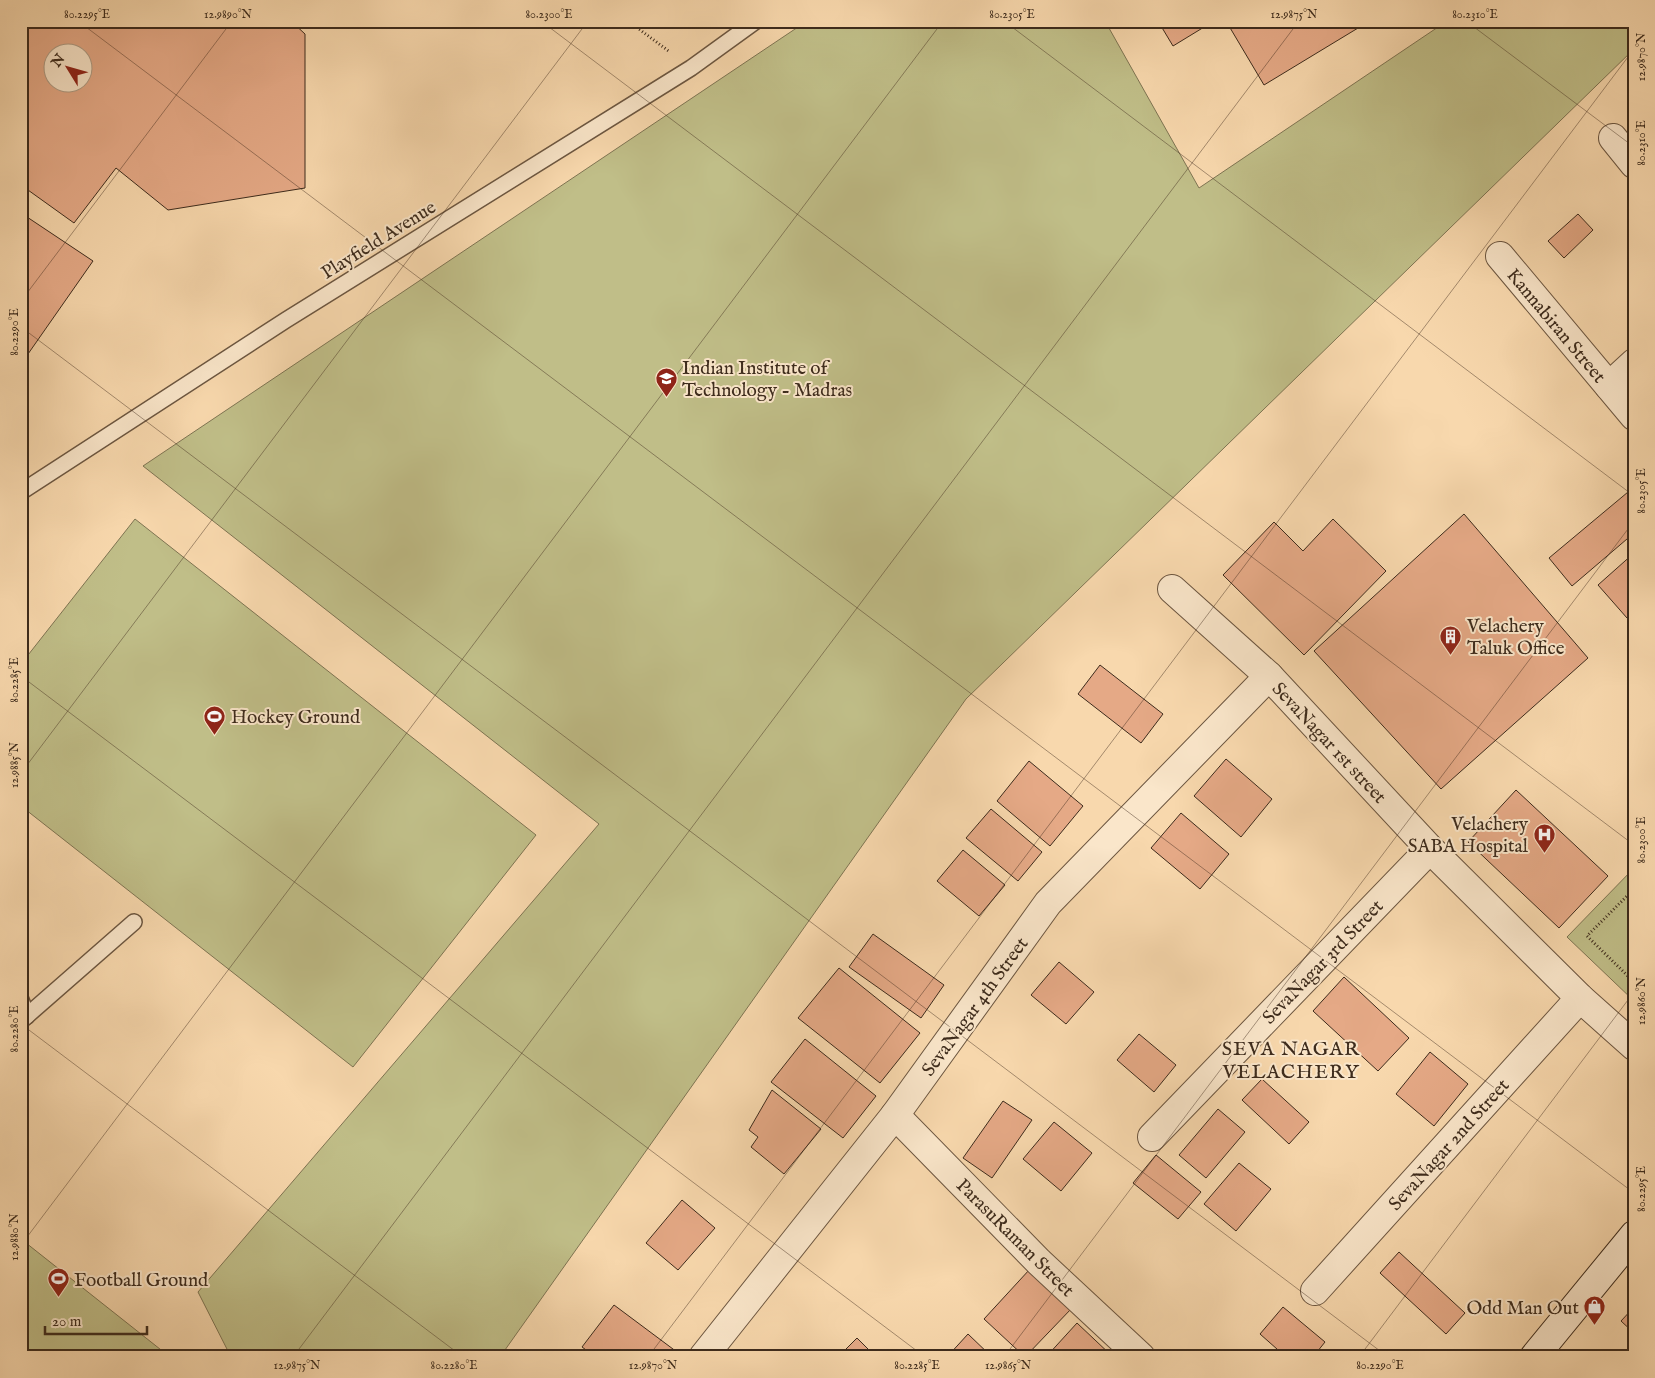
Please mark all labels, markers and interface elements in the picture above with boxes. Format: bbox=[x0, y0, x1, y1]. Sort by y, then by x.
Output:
text: 80.2295°E bbox=[64, 7, 110, 22]
text: 12.9890°N bbox=[204, 7, 253, 22]
text: 80.2300°E bbox=[525, 7, 573, 22]
text: 80.2305°E bbox=[989, 7, 1035, 22]
text: 12.9875°N bbox=[1271, 7, 1318, 22]
text: 80.2310°E bbox=[1452, 7, 1498, 22]
text: 12.9870°N bbox=[1634, 32, 1649, 81]
north arrow bbox=[42, 42, 92, 92]
text: N bbox=[47, 51, 69, 72]
text: 80.2310°E bbox=[1634, 120, 1649, 166]
street label: Playfield Avenue bbox=[317, 196, 441, 286]
street label: Kannabiran Street bbox=[1501, 264, 1611, 389]
text: 80.2290°E bbox=[7, 308, 22, 356]
place label: Indian Institute of Technology - Madras bbox=[682, 357, 852, 403]
school or university icon: Indian Institute of Technology - Madras bbox=[654, 366, 678, 397]
text: 80.2305°E bbox=[1634, 468, 1649, 514]
place label: Velachery Taluk Office bbox=[1466, 615, 1565, 661]
building icon: Velachery Taluk Office bbox=[1439, 624, 1463, 655]
text: 80.2285°E bbox=[7, 657, 22, 703]
street label: SevaNagar 1st street bbox=[1266, 678, 1391, 809]
sports icon: Hockey Ground bbox=[203, 704, 227, 735]
place label: Hockey Ground bbox=[231, 706, 361, 730]
text: 12.9885°N bbox=[7, 741, 22, 788]
place label: Velachery SABA Hospital bbox=[1408, 813, 1529, 859]
text: 80.2300°E bbox=[1634, 816, 1649, 864]
hospital icon: Velachery SABA Hospital bbox=[1532, 822, 1556, 853]
street label: SevaNagar 3rd Street bbox=[1258, 895, 1389, 1030]
street label: SevaNagar 4th Street bbox=[917, 933, 1034, 1081]
text: 12.9860°N bbox=[1634, 977, 1649, 1025]
text: 80.2280°E bbox=[7, 1005, 22, 1053]
district label: SEVA NAGAR VELACHERY bbox=[1221, 1037, 1360, 1085]
street label: SevaNagar 2nd Street bbox=[1384, 1074, 1515, 1216]
text: 80.2295°E bbox=[1634, 1166, 1649, 1212]
street label: ParasuRaman Street bbox=[950, 1174, 1079, 1303]
text: 12.9880°N bbox=[7, 1213, 22, 1261]
sports icon: Football Ground bbox=[46, 1267, 70, 1298]
place label: Football Ground bbox=[74, 1269, 209, 1293]
shop icon: Odd Man Out bbox=[1583, 1295, 1607, 1326]
place label: Odd Man Out bbox=[1466, 1297, 1579, 1321]
scale bar bbox=[45, 1303, 148, 1335]
text: 20 m bbox=[52, 1312, 82, 1331]
text: 12.9875°N bbox=[274, 1358, 321, 1373]
text: 80.2280°E bbox=[430, 1358, 478, 1373]
text: 12.9870°N bbox=[629, 1358, 678, 1373]
text: 80.2285°E bbox=[894, 1358, 940, 1373]
text: 12.9865°N bbox=[985, 1358, 1032, 1373]
text: 80.2290°E bbox=[1356, 1358, 1404, 1373]

